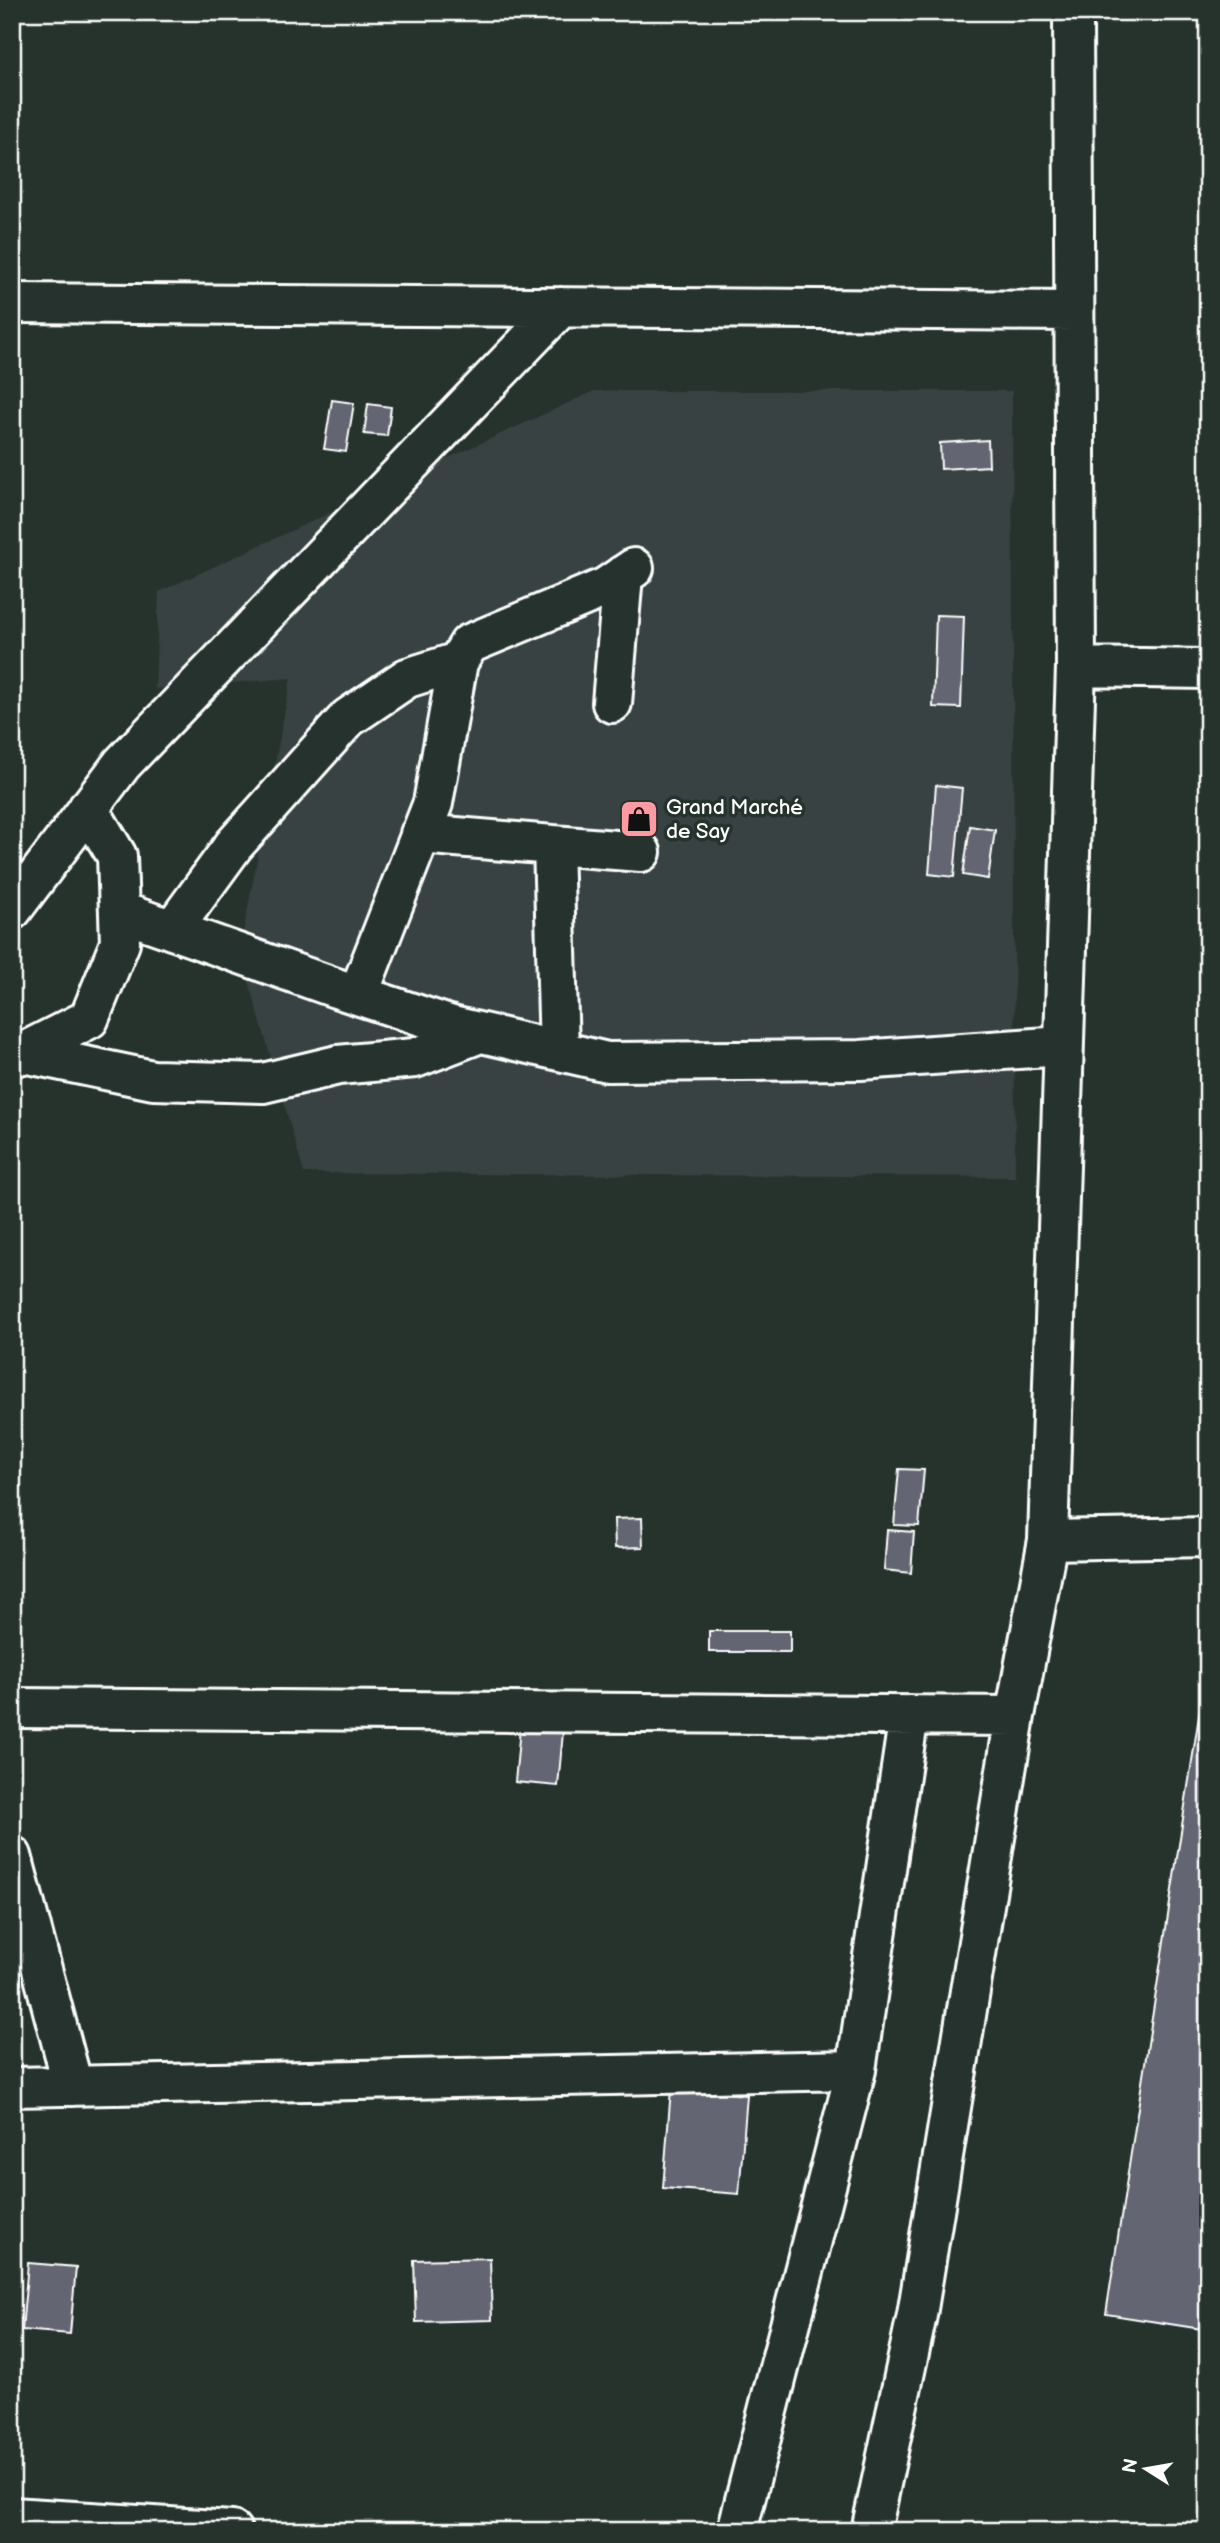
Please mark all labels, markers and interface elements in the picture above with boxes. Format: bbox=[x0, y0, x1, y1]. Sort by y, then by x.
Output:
place label: Grand Marché de Say bbox=[666, 795, 803, 844]
shop icon: Grand Marché de Say bbox=[618, 798, 660, 840]
north arrow bbox=[1112, 2434, 1182, 2504]
text: N bbox=[1118, 2457, 1143, 2475]

